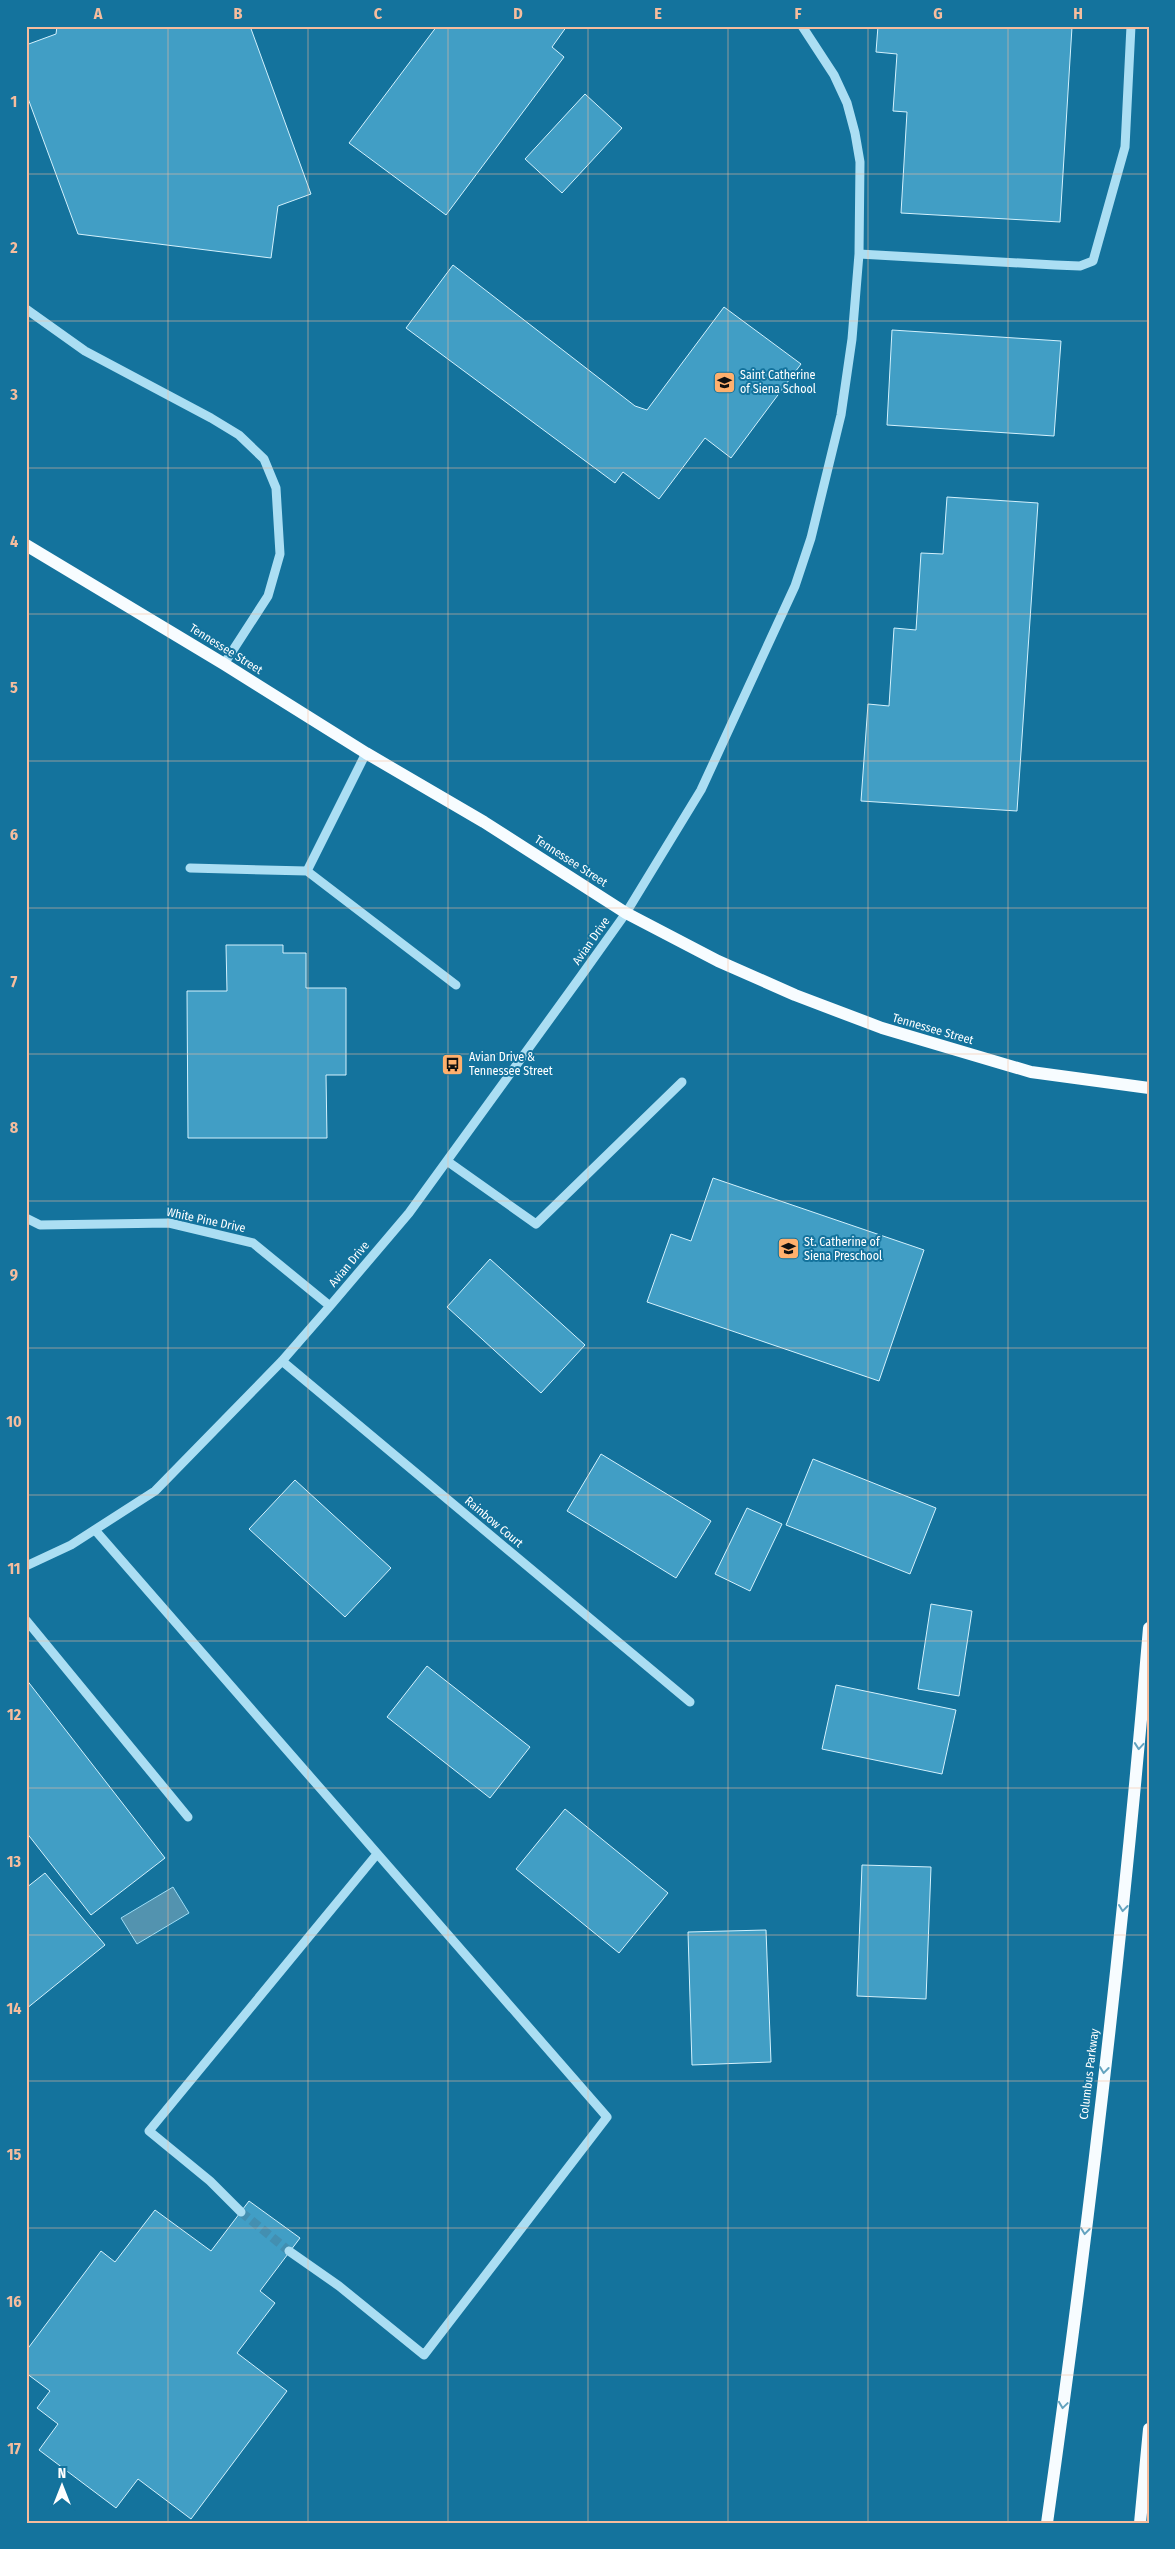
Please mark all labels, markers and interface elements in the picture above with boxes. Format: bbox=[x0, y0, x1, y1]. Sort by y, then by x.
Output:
text: A bbox=[93, 4, 103, 23]
text: B bbox=[234, 4, 243, 23]
text: C bbox=[374, 4, 383, 23]
text: D bbox=[513, 4, 523, 23]
text: E bbox=[654, 4, 662, 23]
text: F bbox=[794, 4, 802, 23]
text: G bbox=[933, 4, 943, 23]
text: H bbox=[1073, 4, 1083, 23]
text: 1 bbox=[11, 92, 17, 111]
text: 2 bbox=[9, 238, 18, 257]
place label: Saint Catherine of Siena School bbox=[740, 368, 816, 396]
school or university icon: Saint Catherine of Siena School bbox=[712, 370, 736, 394]
text: 3 bbox=[9, 385, 18, 404]
text: 4 bbox=[10, 532, 18, 551]
street label: Tennessee Street bbox=[187, 621, 265, 677]
text: 5 bbox=[10, 678, 18, 697]
text: 6 bbox=[10, 825, 18, 844]
street label: Tennessee Street bbox=[532, 832, 610, 890]
street label: Avian Drive bbox=[569, 914, 613, 968]
text: 7 bbox=[11, 972, 18, 991]
street label: Tennessee Street bbox=[891, 1011, 975, 1047]
place label: Avian Drive & Tennessee Street bbox=[469, 1050, 553, 1078]
bus stop icon: Avian Drive & Tennessee Street bbox=[441, 1052, 465, 1076]
text: 8 bbox=[10, 1118, 19, 1137]
street label: White Pine Drive bbox=[165, 1205, 247, 1235]
place label: St. Catherine of Siena Preschool bbox=[804, 1235, 882, 1263]
school or university icon: St. Catherine of Siena Preschool bbox=[776, 1237, 800, 1261]
street label: Avian Drive bbox=[326, 1238, 372, 1290]
text: 9 bbox=[10, 1265, 18, 1284]
text: 10 bbox=[6, 1412, 22, 1431]
street label: Rainbow Court bbox=[462, 1494, 526, 1550]
text: 11 bbox=[7, 1559, 21, 1578]
text: 12 bbox=[7, 1705, 22, 1724]
one-way arrow bbox=[1134, 1743, 1145, 1751]
text: 13 bbox=[7, 1852, 22, 1871]
one-way arrow bbox=[1118, 1904, 1129, 1912]
text: 14 bbox=[7, 1999, 22, 2018]
street label: Columbus Parkway bbox=[1076, 2027, 1102, 2120]
one-way arrow bbox=[1099, 2066, 1110, 2074]
text: 15 bbox=[7, 2145, 21, 2164]
one-way arrow bbox=[1080, 2227, 1091, 2235]
text: 16 bbox=[6, 2292, 22, 2311]
one-way arrow bbox=[1059, 2400, 1069, 2409]
text: 17 bbox=[7, 2439, 21, 2458]
north arrow bbox=[38, 2462, 88, 2512]
text: N bbox=[58, 2465, 66, 2482]

